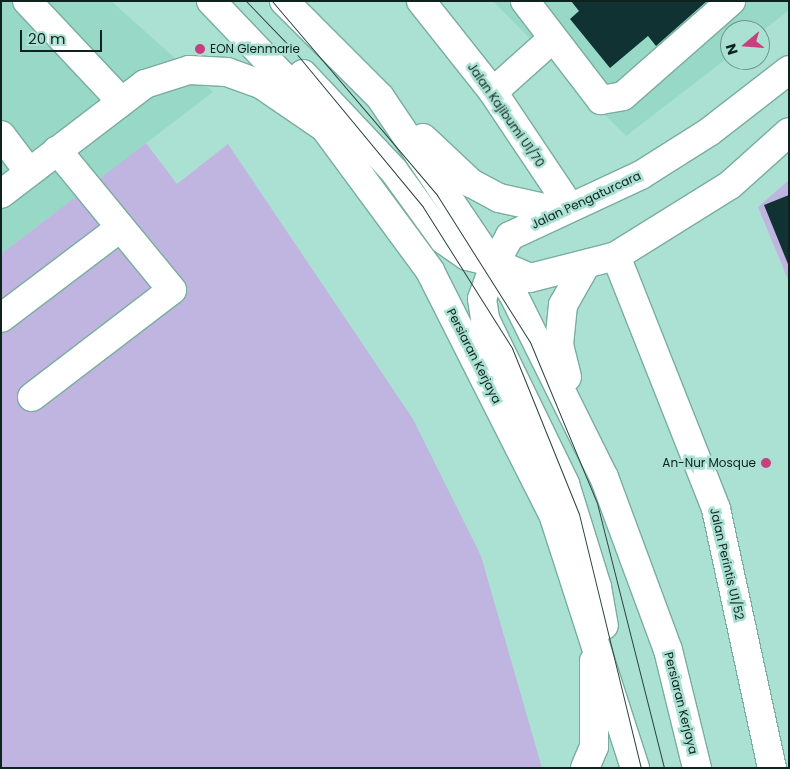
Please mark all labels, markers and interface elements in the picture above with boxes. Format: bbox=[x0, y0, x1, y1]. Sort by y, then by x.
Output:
scale bar bbox=[22, 20, 105, 52]
north arrow bbox=[720, 20, 770, 70]
text: 20 m bbox=[28, 28, 66, 49]
text: N bbox=[721, 41, 743, 57]
place label: EON Glenmarie bbox=[210, 42, 300, 56]
marker: EON Glenmarie bbox=[194, 43, 206, 55]
street label: Jalan Kajibumi U1/70 bbox=[465, 60, 547, 170]
street label: Jalan Pengaturcara bbox=[529, 168, 643, 232]
street label: Persiaran Kerjaya bbox=[444, 306, 504, 406]
place label: An-Nur Mosque bbox=[662, 456, 756, 470]
marker: An-Nur Mosque bbox=[760, 457, 772, 469]
street label: Jalan Perintis U1/52 bbox=[707, 506, 747, 622]
street label: Persiaran Kerjaya bbox=[661, 650, 701, 756]

